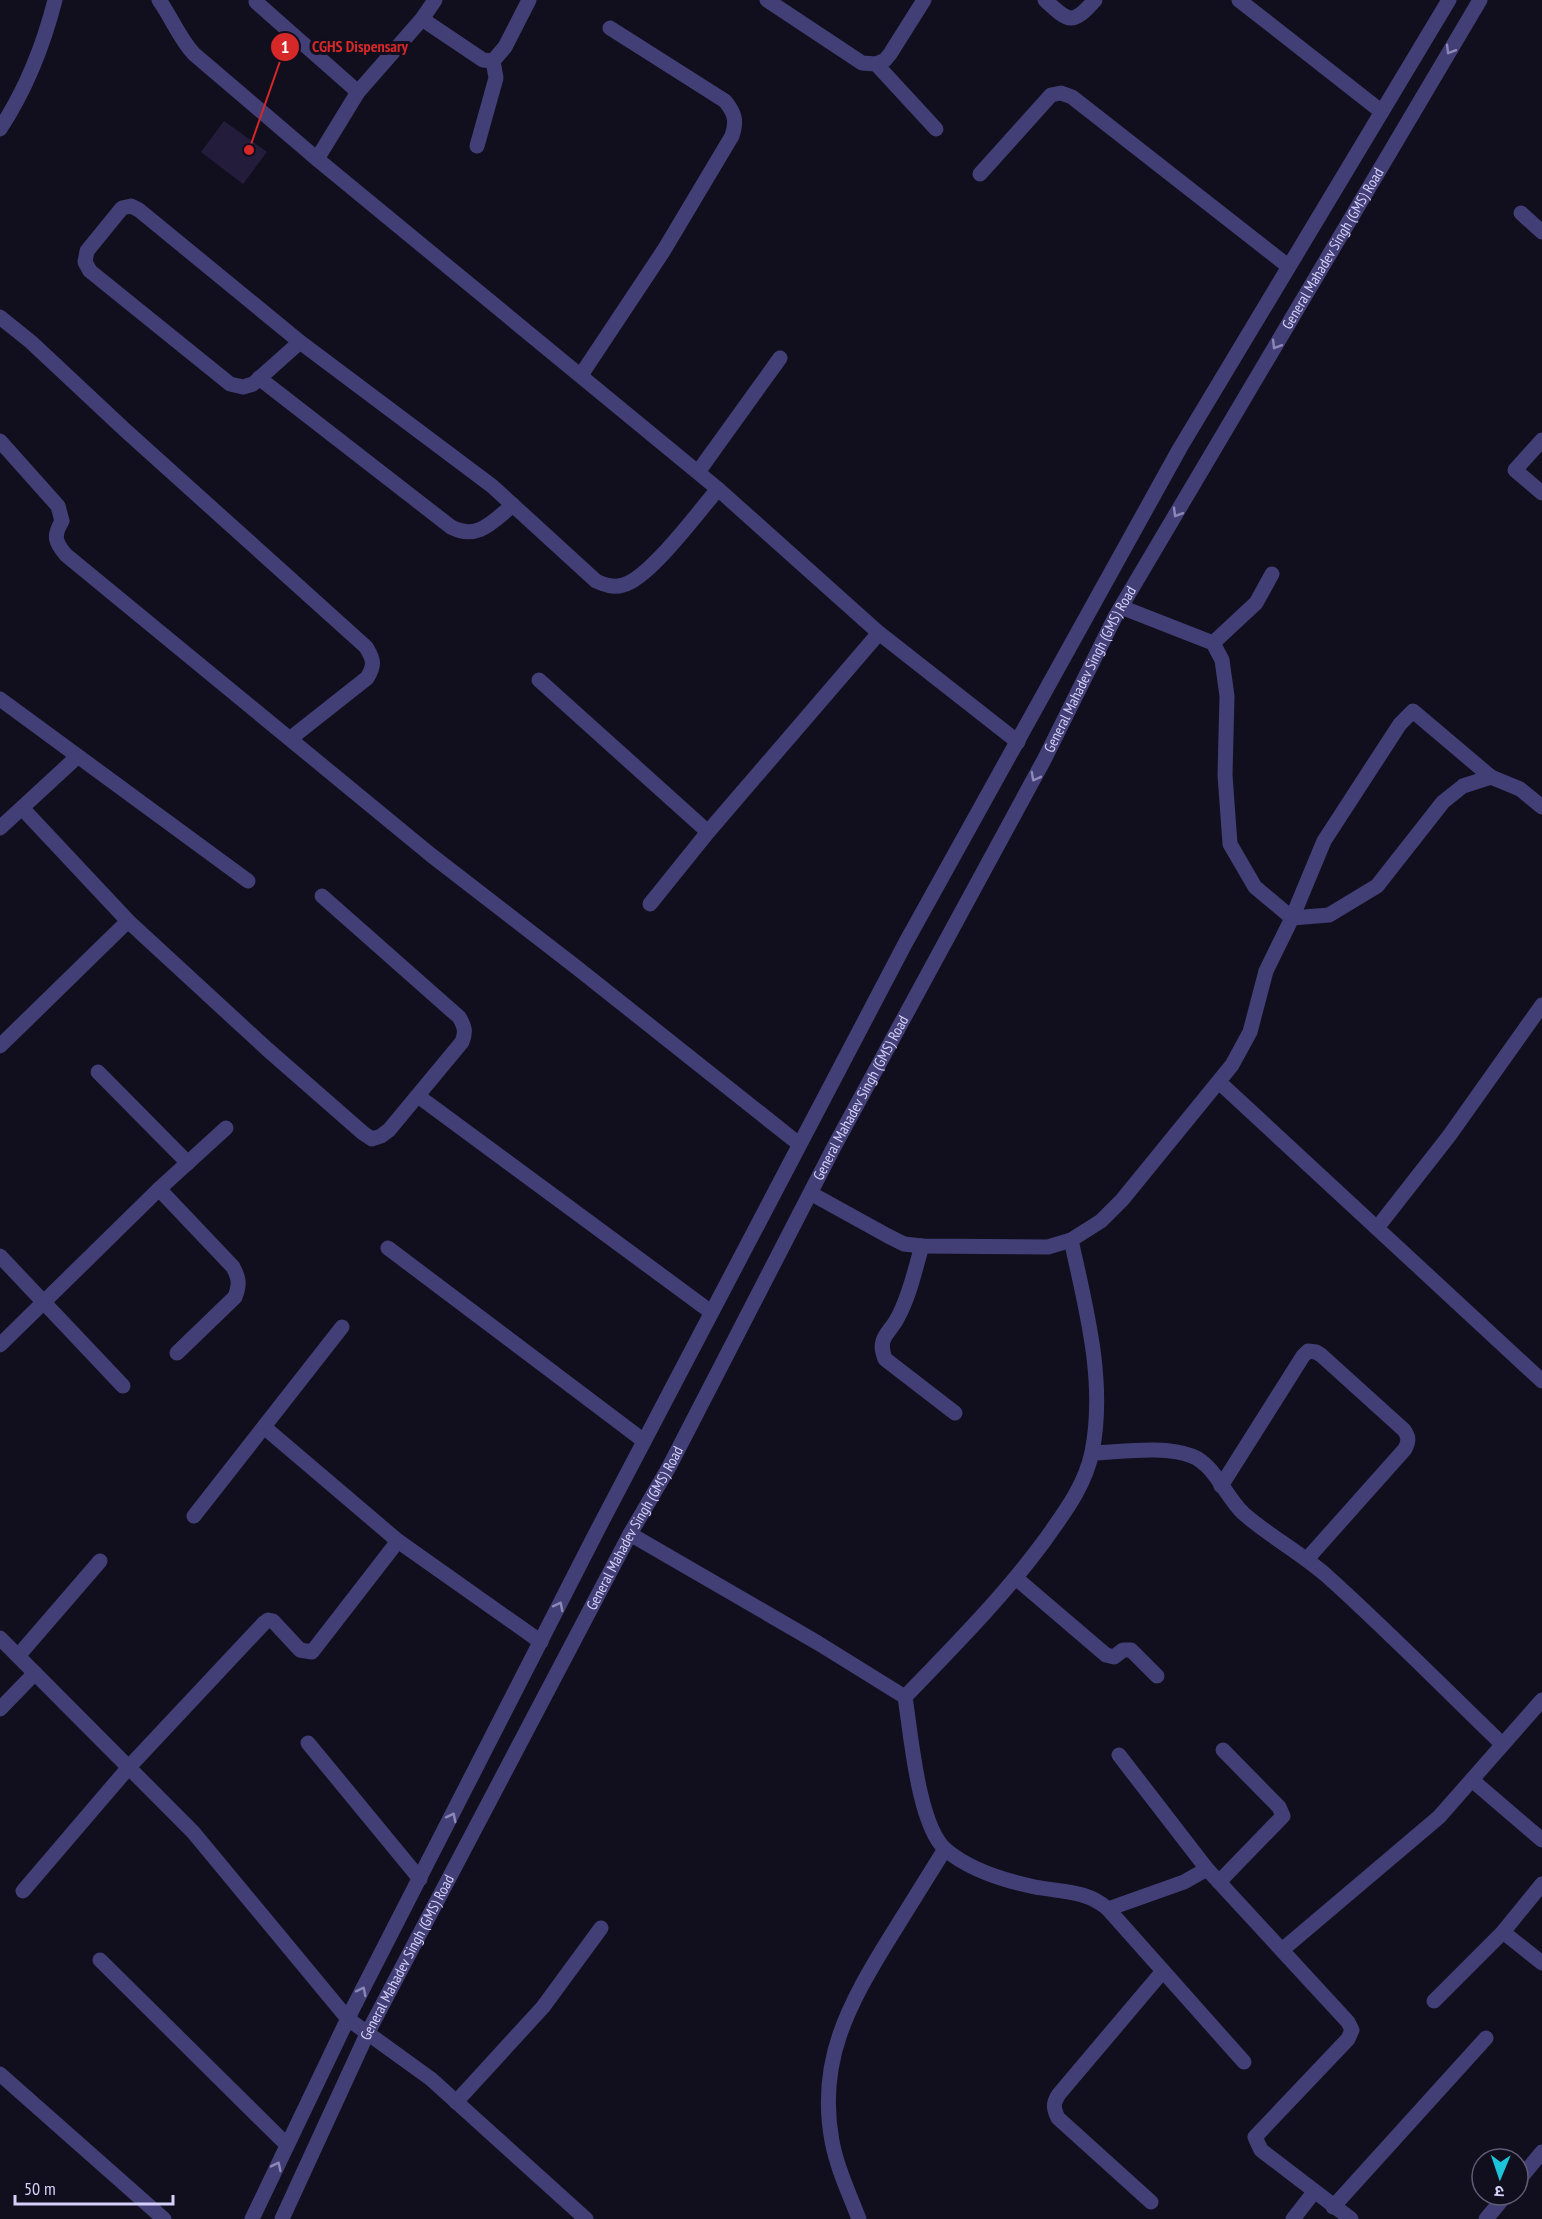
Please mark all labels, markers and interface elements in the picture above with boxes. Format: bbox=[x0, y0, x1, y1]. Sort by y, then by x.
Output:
callout: CGHS Dispensary bbox=[270, 30, 420, 64]
text: 1 bbox=[281, 35, 289, 58]
text: CGHS Dispensary bbox=[312, 36, 409, 56]
one-way arrow bbox=[1446, 44, 1458, 54]
street label: General Mahadev Singh (GMS) Road bbox=[1277, 164, 1388, 333]
one-way arrow bbox=[1272, 339, 1283, 349]
one-way arrow bbox=[1173, 507, 1184, 517]
street label: General Mahadev Singh (GMS) Road bbox=[1039, 583, 1140, 756]
one-way arrow bbox=[1031, 770, 1042, 781]
street label: General Mahadev Singh (GMS) Road bbox=[808, 1012, 912, 1183]
street label: General Mahadev Singh (GMS) Road bbox=[582, 1443, 687, 1613]
one-way arrow bbox=[552, 1602, 563, 1613]
one-way arrow bbox=[445, 1813, 456, 1824]
street label: General Mahadev Singh (GMS) Road bbox=[356, 1871, 458, 2043]
one-way arrow bbox=[355, 1986, 366, 1997]
north arrow bbox=[1470, 2147, 1530, 2207]
one-way arrow bbox=[270, 2162, 282, 2173]
scale bar bbox=[15, 2168, 172, 2206]
text: 50 m bbox=[24, 2177, 56, 2200]
text: उ bbox=[1494, 2182, 1505, 2202]

